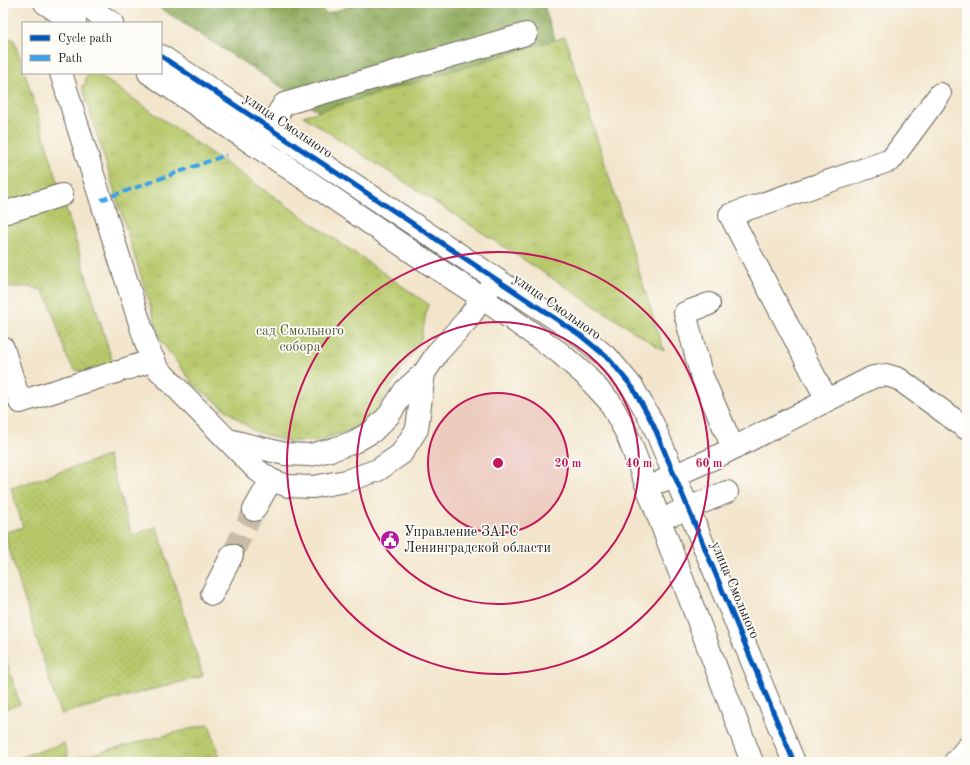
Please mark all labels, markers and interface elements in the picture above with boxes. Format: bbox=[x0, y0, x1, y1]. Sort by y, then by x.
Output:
legend bbox=[22, 22, 162, 74]
text: Cycle path bbox=[58, 33, 113, 45]
text: Path bbox=[58, 53, 83, 65]
street label: улица Смольного bbox=[241, 91, 335, 161]
street label: улица Смольного bbox=[510, 271, 604, 343]
park label: сад Смольного собора bbox=[256, 324, 344, 354]
centre of rings bbox=[491, 456, 505, 470]
text: 20 m bbox=[555, 458, 582, 470]
text: 40 m bbox=[626, 458, 653, 470]
text: 60 m bbox=[696, 458, 723, 470]
place label: Управление ЗАГС Ленинградской области bbox=[404, 525, 551, 555]
public building icon: Управление ЗАГС Ленинградской области bbox=[379, 529, 401, 551]
street label: улица Смольного bbox=[708, 539, 762, 641]

